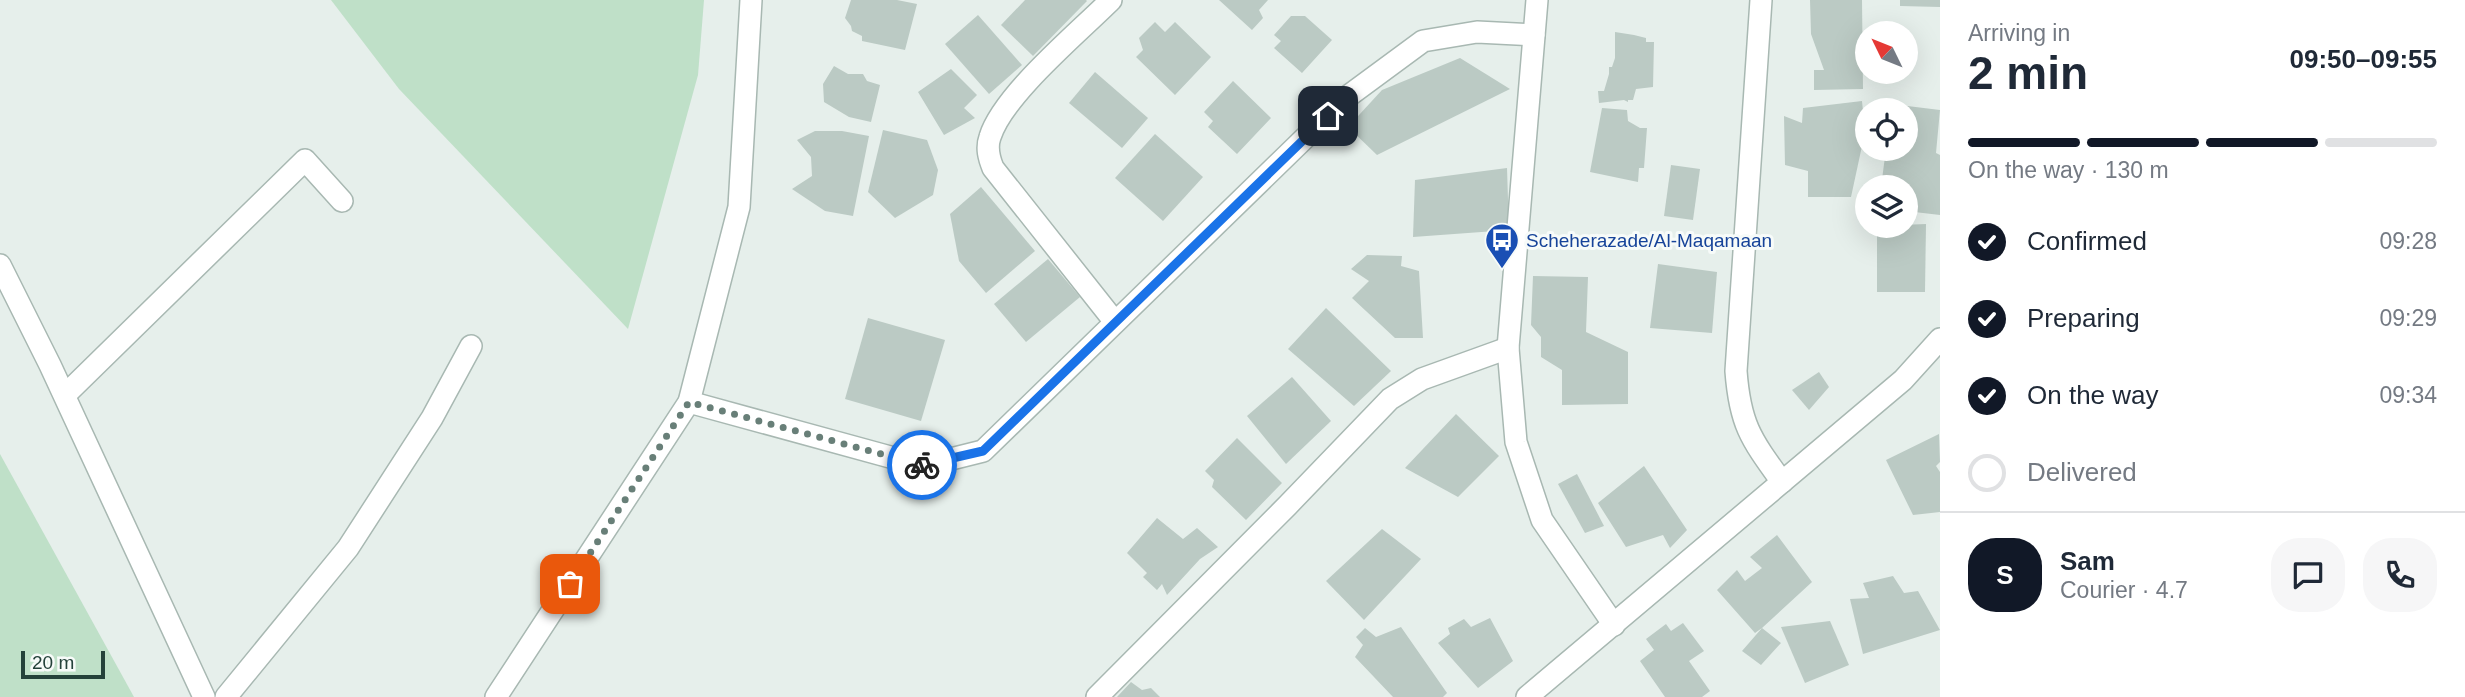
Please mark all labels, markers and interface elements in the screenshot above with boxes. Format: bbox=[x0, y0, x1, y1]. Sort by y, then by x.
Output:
text: Arriving in bbox=[1968, 20, 2070, 46]
north arrow bbox=[1855, 21, 1918, 84]
map controls bbox=[1855, 21, 1918, 238]
text: 09:50–09:55 bbox=[2290, 44, 2437, 74]
text: 2 min bbox=[1968, 47, 2088, 99]
pin bbox=[1298, 86, 1358, 146]
icon: home bbox=[1309, 97, 1347, 135]
button: locate bbox=[1855, 98, 1918, 161]
text: On the way · 130 m bbox=[1968, 157, 2169, 183]
button: layers bbox=[1855, 175, 1918, 238]
bus stop icon: Scheherazade/Al-Maqamaan bbox=[1483, 221, 1521, 270]
icon: check bbox=[1968, 223, 2006, 261]
text: Confirmed bbox=[2027, 226, 2147, 256]
text: 09:28 bbox=[2379, 228, 2437, 254]
place label: Scheherazade/Al-Maqamaan bbox=[1526, 230, 1772, 251]
icon: check bbox=[1968, 300, 2006, 338]
text: Preparing bbox=[2027, 303, 2140, 333]
text: 09:29 bbox=[2379, 305, 2437, 331]
icon: check bbox=[1968, 377, 2006, 415]
text: On the way bbox=[2027, 380, 2159, 410]
text: 09:34 bbox=[2379, 382, 2437, 408]
courier bbox=[887, 430, 957, 500]
icon: bike bbox=[903, 446, 941, 484]
text: Delivered bbox=[2027, 457, 2137, 487]
button: chat bbox=[2271, 538, 2345, 612]
button: phone bbox=[2363, 538, 2437, 612]
text: Sam bbox=[2060, 546, 2115, 576]
pin bbox=[540, 554, 600, 614]
text: S bbox=[1996, 560, 2014, 590]
icon: bag bbox=[551, 565, 589, 603]
text: Courier · 4.7 bbox=[2060, 577, 2188, 603]
scale bar bbox=[21, 648, 105, 680]
text: 20 m bbox=[32, 652, 74, 673]

